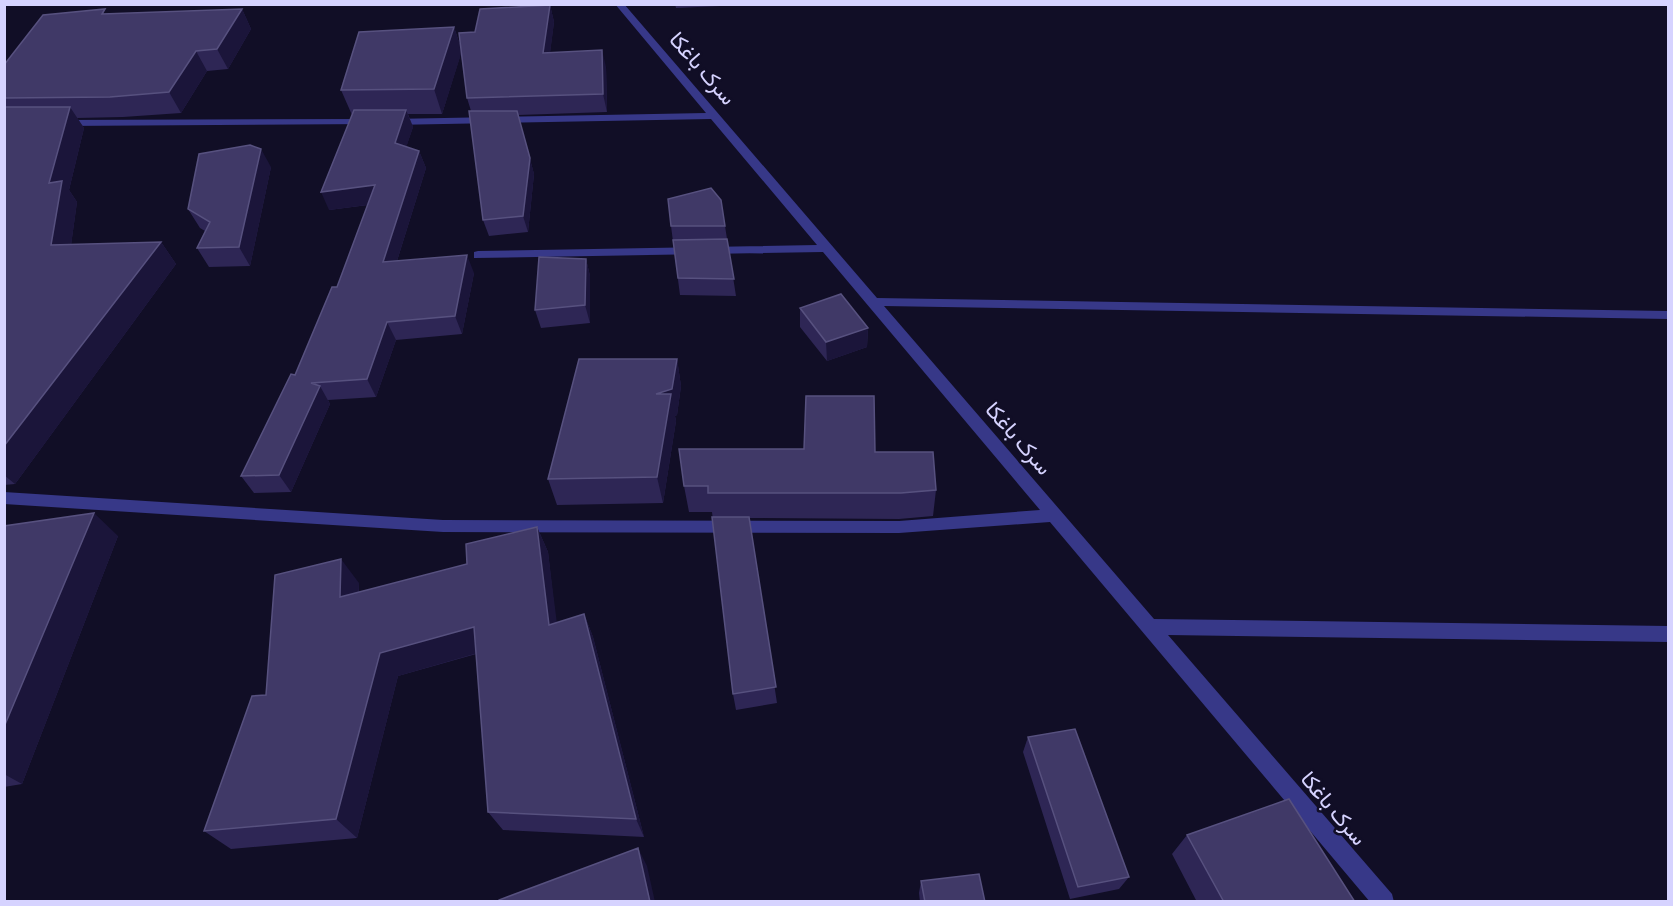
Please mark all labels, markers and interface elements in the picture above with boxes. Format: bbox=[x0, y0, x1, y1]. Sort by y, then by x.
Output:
street label: سرک باغکا bbox=[663, 25, 743, 111]
street label: سرک باغکا bbox=[979, 395, 1059, 481]
street label: سرک باغکا bbox=[1295, 765, 1373, 851]

